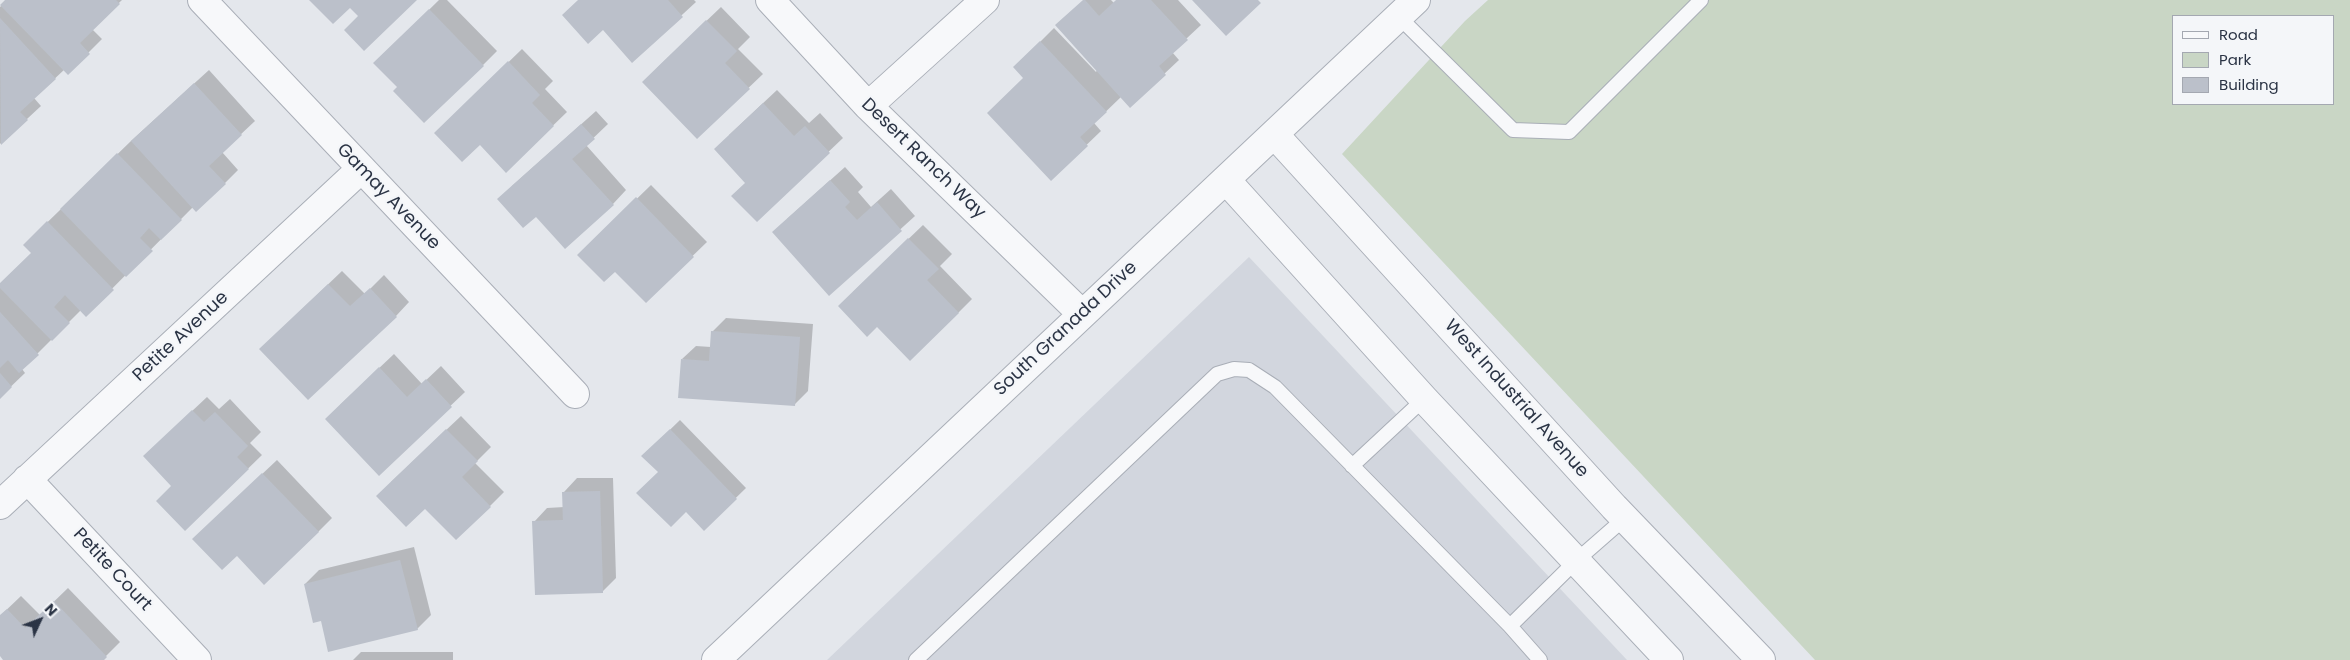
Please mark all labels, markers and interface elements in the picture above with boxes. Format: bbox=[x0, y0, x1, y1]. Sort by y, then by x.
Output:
legend bbox=[2172, 15, 2335, 105]
text: Road bbox=[2219, 24, 2258, 45]
text: Park bbox=[2219, 49, 2251, 70]
text: Building bbox=[2219, 74, 2279, 95]
street label: Desert Ranch Way bbox=[856, 94, 990, 224]
street label: Gamay Avenue bbox=[332, 139, 444, 255]
street label: South Granada Drive bbox=[990, 257, 1142, 401]
street label: Petite Avenue bbox=[129, 287, 233, 387]
street label: West Industrial Avenue bbox=[1439, 316, 1593, 482]
street label: Petite Court bbox=[68, 524, 156, 616]
north arrow bbox=[15, 595, 65, 645]
text: N bbox=[40, 599, 62, 620]

